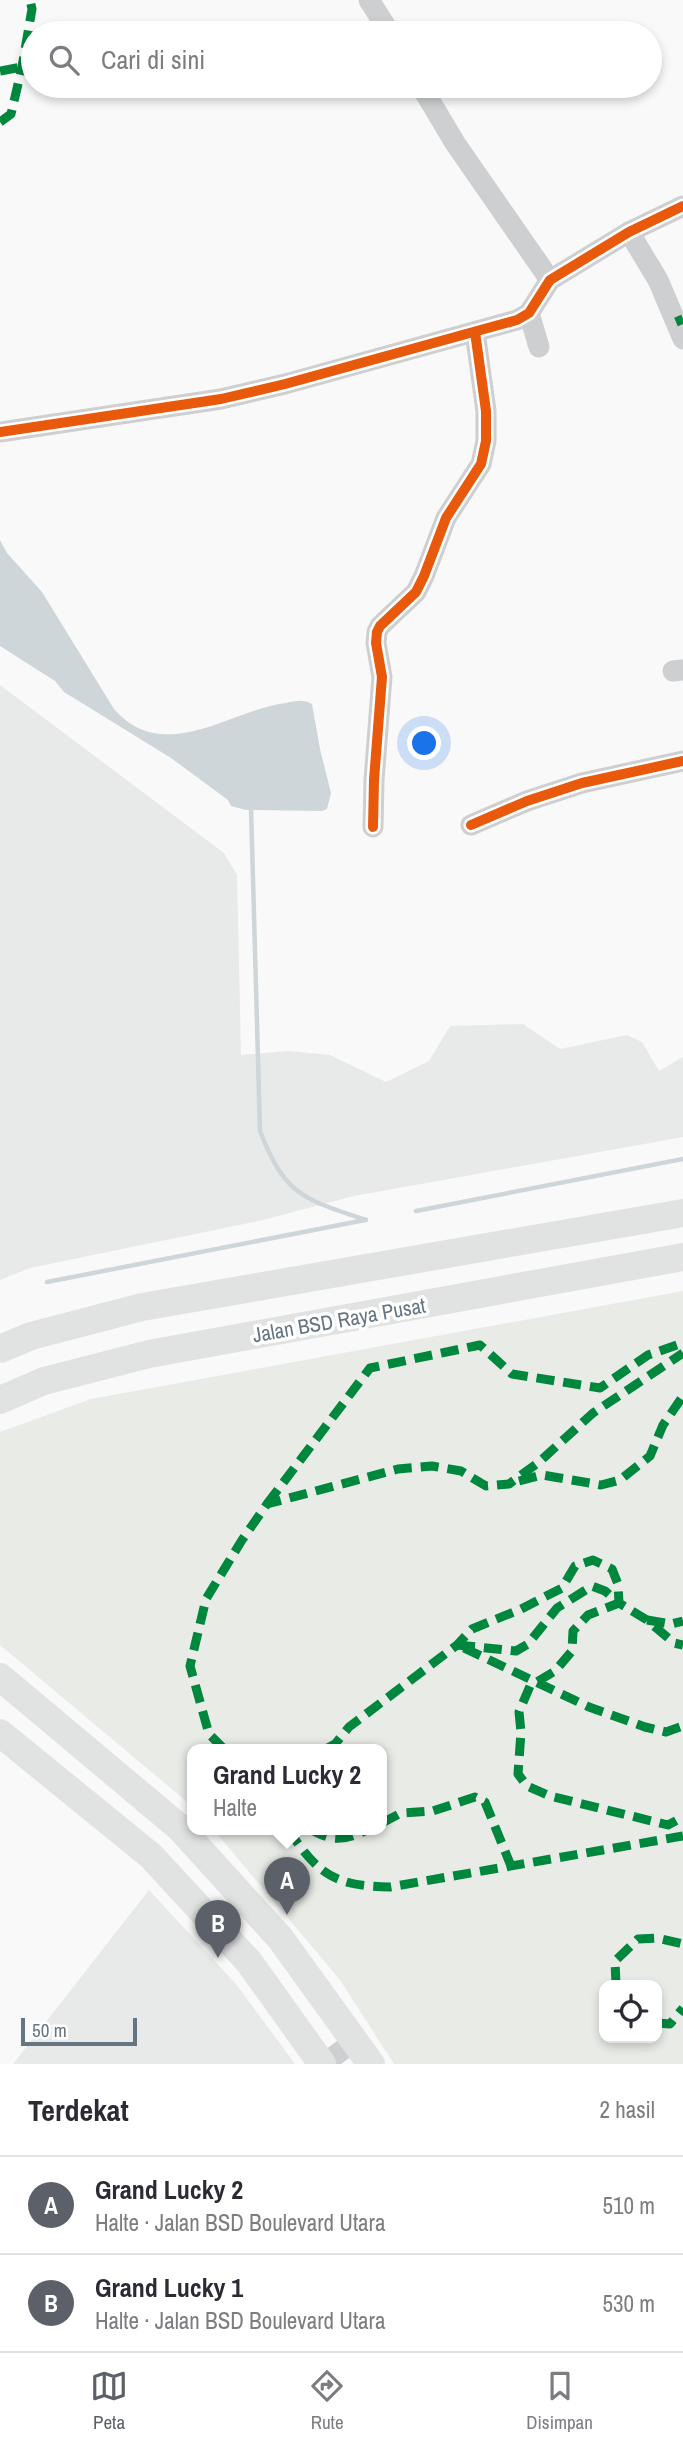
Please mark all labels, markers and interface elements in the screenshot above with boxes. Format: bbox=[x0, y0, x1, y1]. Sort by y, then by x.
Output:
search box bbox=[21, 21, 662, 98]
icon: search bbox=[45, 41, 83, 79]
text: Cari di sini bbox=[101, 42, 205, 77]
your location bbox=[407, 726, 441, 760]
street label: Jalan BSD Raya Pusat bbox=[250, 1290, 428, 1349]
popup bbox=[187, 1744, 387, 1835]
text: Grand Lucky 2 bbox=[213, 1757, 361, 1792]
text: Halte bbox=[213, 1792, 257, 1823]
pin: A bbox=[264, 1857, 310, 1915]
pin: B bbox=[195, 1900, 241, 1958]
map controls bbox=[599, 1980, 662, 2043]
button: locate bbox=[599, 1980, 662, 2043]
scale bar bbox=[21, 2015, 136, 2047]
text: 50 m bbox=[32, 2017, 67, 2043]
text: Terdekat bbox=[28, 2090, 129, 2130]
text: 2 hasil bbox=[599, 2094, 655, 2125]
text: Grand Lucky 2 bbox=[95, 2172, 243, 2207]
text: A bbox=[44, 2190, 58, 2221]
text: 510 m bbox=[603, 2190, 655, 2221]
text: Halte · Jalan BSD Boulevard Utara bbox=[95, 2207, 385, 2238]
text: Grand Lucky 1 bbox=[95, 2270, 243, 2305]
text: B bbox=[44, 2288, 58, 2319]
text: 530 m bbox=[603, 2288, 655, 2319]
text: Halte · Jalan BSD Boulevard Utara bbox=[95, 2305, 385, 2336]
tab: Peta bbox=[90, 2367, 128, 2435]
tab: Rute bbox=[308, 2367, 346, 2435]
tab: Disimpan bbox=[526, 2367, 593, 2435]

